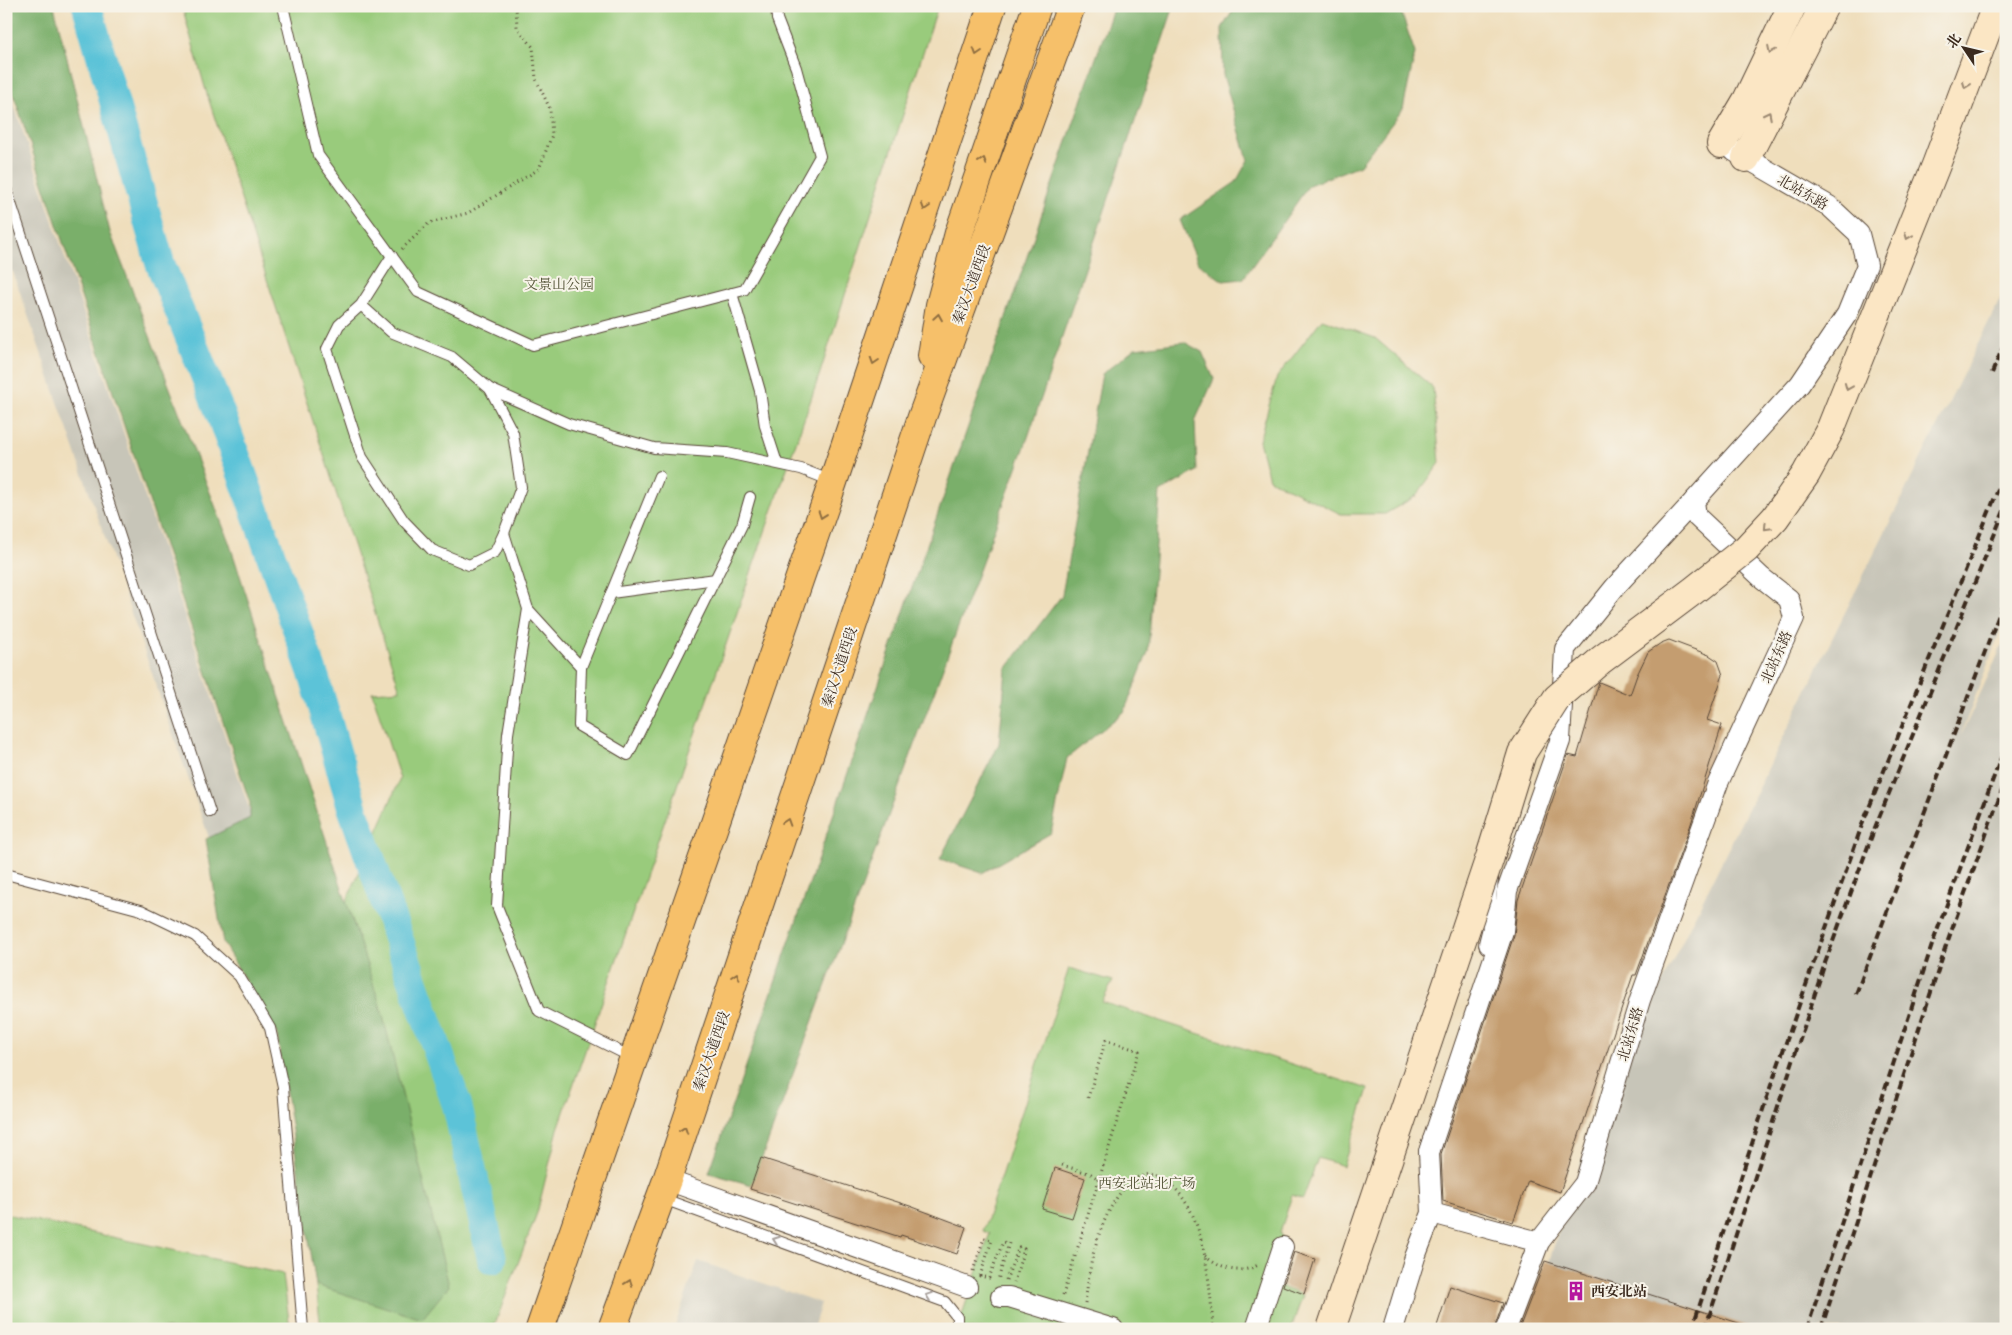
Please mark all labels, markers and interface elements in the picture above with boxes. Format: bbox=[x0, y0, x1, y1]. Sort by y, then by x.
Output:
north arrow bbox=[1940, 22, 1990, 72]
text: 北 bbox=[1942, 30, 1965, 51]
one-way arrow bbox=[1767, 45, 1777, 54]
one-way arrow bbox=[973, 48, 983, 56]
one-way arrow bbox=[1962, 80, 1972, 88]
one-way arrow bbox=[1762, 111, 1772, 120]
one-way arrow bbox=[978, 158, 988, 166]
street label: 北站东路 bbox=[1774, 170, 1832, 214]
one-way arrow bbox=[921, 202, 931, 210]
one-way arrow bbox=[1904, 231, 1914, 240]
street label: 秦汉大道西段 bbox=[948, 241, 994, 327]
park label: 文景山公园 bbox=[524, 275, 594, 293]
one-way arrow bbox=[932, 313, 942, 321]
one-way arrow bbox=[870, 356, 880, 364]
one-way arrow bbox=[1843, 382, 1854, 391]
one-way arrow bbox=[818, 510, 828, 518]
one-way arrow bbox=[1764, 521, 1773, 530]
street label: 秦汉大道西段 bbox=[817, 624, 861, 710]
street label: 北站东路 bbox=[1756, 628, 1796, 686]
one-way arrow bbox=[782, 818, 792, 827]
one-way arrow bbox=[730, 973, 740, 981]
street label: 北站东路 bbox=[1613, 1005, 1647, 1063]
street label: 秦汉大道西段 bbox=[689, 1008, 733, 1094]
one-way arrow bbox=[678, 1127, 688, 1135]
park label: 西安北站北广场 bbox=[1098, 1174, 1196, 1192]
one-way arrow bbox=[772, 1236, 781, 1246]
one-way arrow bbox=[623, 1279, 633, 1288]
building icon: 西安北站 bbox=[1565, 1280, 1587, 1302]
place label: 西安北站 bbox=[1591, 1282, 1647, 1300]
one-way arrow bbox=[925, 1292, 934, 1302]

